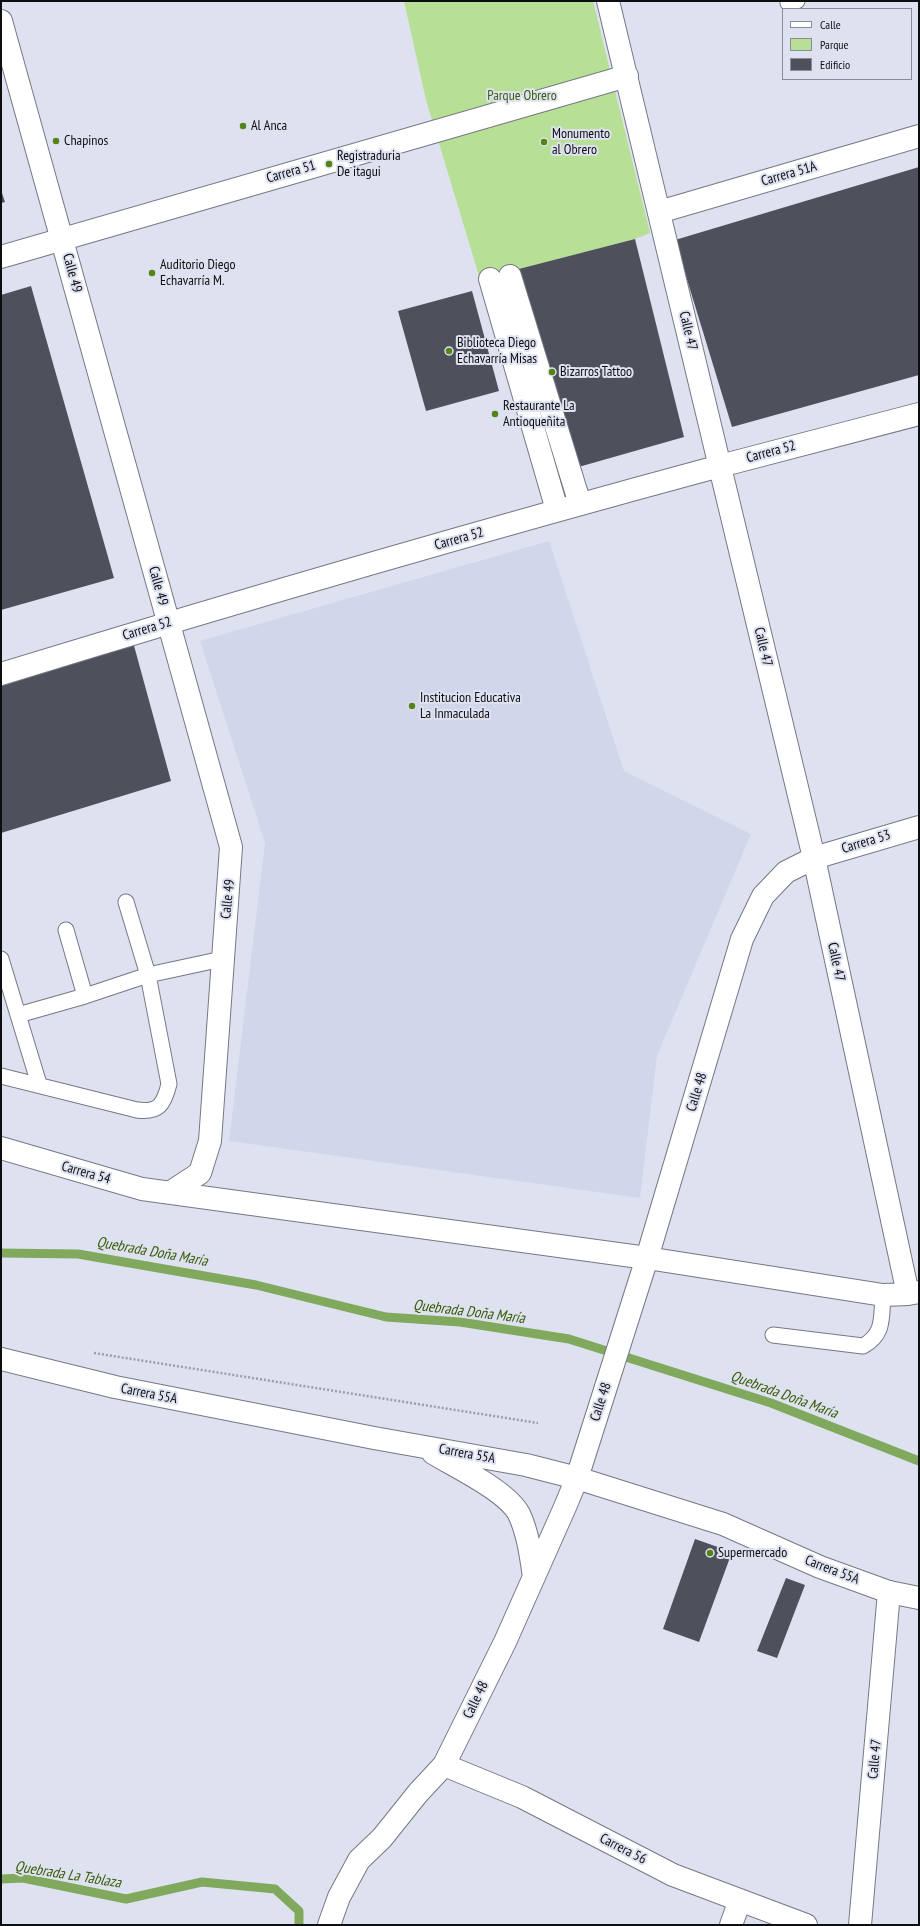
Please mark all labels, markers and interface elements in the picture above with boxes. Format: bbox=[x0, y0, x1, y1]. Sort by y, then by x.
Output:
legend bbox=[782, 8, 912, 80]
text: Calle bbox=[820, 17, 841, 32]
text: Parque bbox=[820, 37, 849, 52]
text: Edificio bbox=[820, 57, 850, 72]
park label: Parque Obrero bbox=[487, 88, 557, 104]
place label: Al Anca bbox=[251, 118, 287, 134]
marker: Al Anca bbox=[238, 121, 248, 131]
place label: Monumento al Obrero bbox=[552, 126, 610, 158]
place label: Chapinos bbox=[64, 133, 108, 149]
marker: Chapinos bbox=[51, 136, 61, 146]
marker: Monumento al Obrero bbox=[539, 137, 549, 147]
place label: Registraduria De itagui bbox=[337, 148, 401, 180]
street label: Carrera 51 bbox=[265, 157, 317, 187]
street label: Carrera 51A bbox=[759, 158, 819, 190]
marker: Registraduria De itagui bbox=[324, 159, 334, 169]
street label: Calle 49 bbox=[59, 252, 85, 294]
place label: Auditorio Diego Echavarría M. bbox=[160, 257, 236, 290]
marker: Auditorio Diego Echavarría M. bbox=[147, 268, 157, 278]
street label: Calle 47 bbox=[675, 310, 701, 352]
place label: Biblioteca Diego Echavarría Misas bbox=[457, 335, 537, 368]
marker: Biblioteca Diego Echavarría Misas bbox=[444, 346, 454, 356]
place label: Bizarros Tattoo bbox=[560, 364, 632, 380]
marker: Bizarros Tattoo bbox=[547, 367, 557, 377]
place label: Restaurante La Antioqueñita bbox=[503, 398, 574, 430]
marker: Restaurante La Antioqueñita bbox=[490, 409, 500, 419]
street label: Carrera 52 bbox=[745, 437, 797, 467]
street label: Carrera 52 bbox=[433, 524, 485, 554]
street label: Calle 49 bbox=[145, 565, 171, 607]
street label: Carrera 52 bbox=[120, 614, 174, 644]
street label: Calle 47 bbox=[750, 626, 776, 668]
place label: Institucion Educativa La Inmaculada bbox=[420, 690, 521, 722]
marker: Institucion Educativa La Inmaculada bbox=[407, 701, 417, 711]
street label: Carrera 53 bbox=[839, 827, 893, 857]
street label: Calle 49 bbox=[218, 878, 238, 920]
street label: Calle 47 bbox=[824, 941, 848, 983]
street label: Calle 48 bbox=[683, 1071, 711, 1113]
street label: Carrera 54 bbox=[60, 1158, 112, 1188]
water label: Quebrada Doña María bbox=[95, 1233, 209, 1271]
water label: Quebrada Doña María bbox=[412, 1296, 526, 1328]
water label: Quebrada Doña María bbox=[728, 1367, 840, 1423]
street label: Carrera 55A bbox=[119, 1380, 179, 1408]
street label: Calle 48 bbox=[587, 1381, 615, 1423]
street label: Carrera 55A bbox=[438, 1441, 496, 1467]
place label: Supermercado bbox=[718, 1545, 787, 1561]
marker: Supermercado bbox=[705, 1548, 715, 1558]
street label: Carrera 55A bbox=[802, 1552, 862, 1588]
street label: Calle 48 bbox=[460, 1678, 492, 1722]
street label: Calle 47 bbox=[865, 1738, 885, 1780]
street label: Carrera 56 bbox=[597, 1830, 649, 1868]
water label: Quebrada La Tablaza bbox=[14, 1858, 122, 1892]

